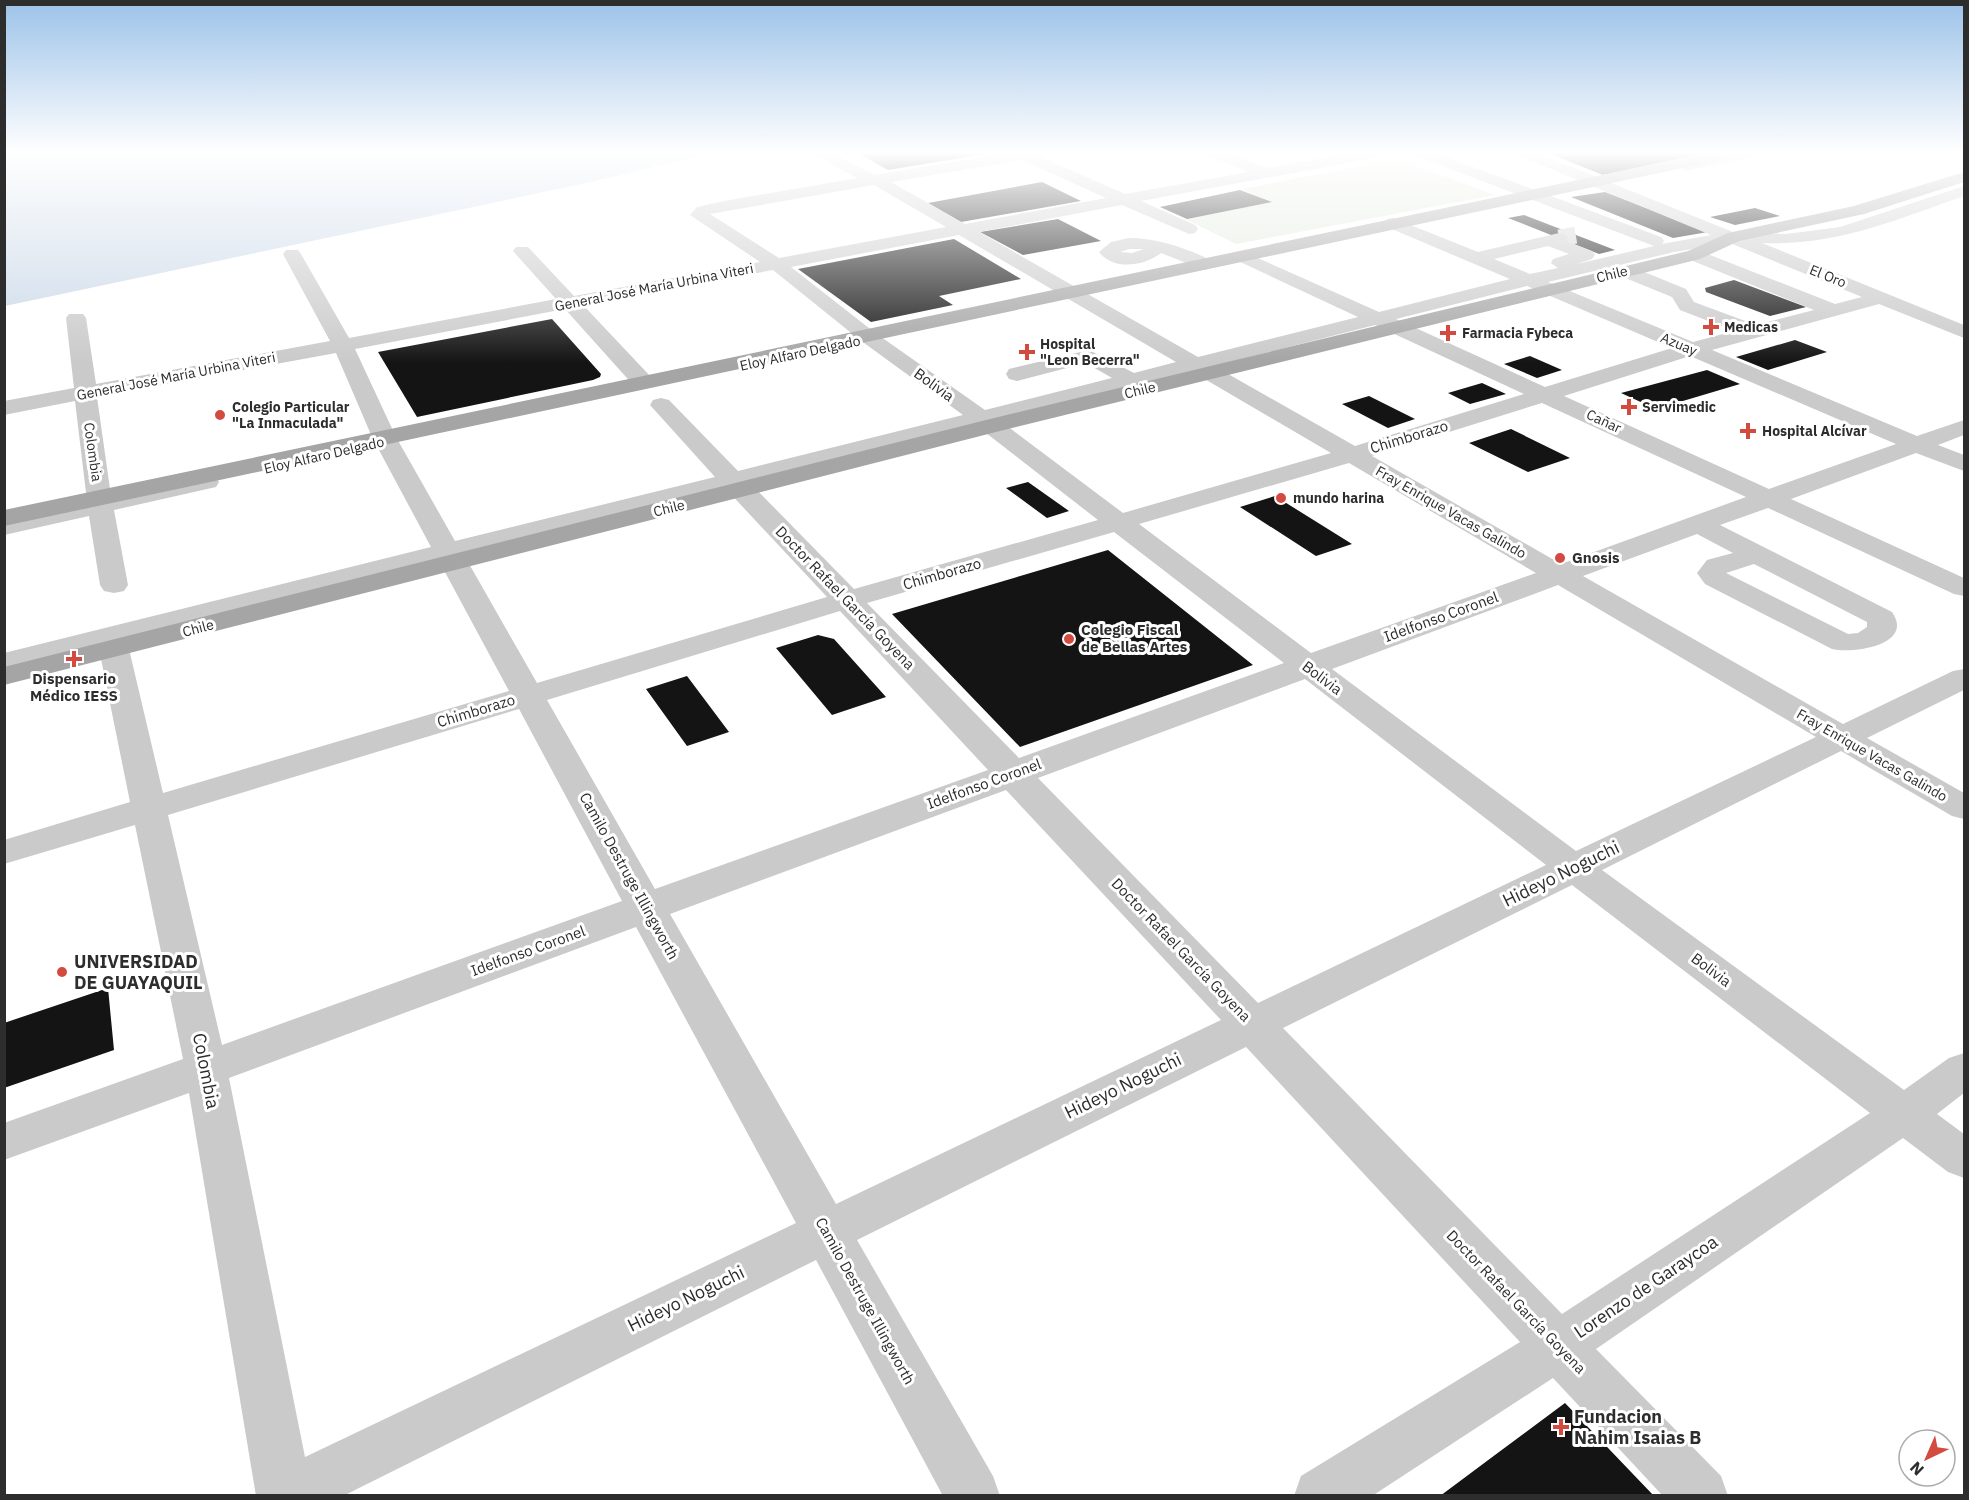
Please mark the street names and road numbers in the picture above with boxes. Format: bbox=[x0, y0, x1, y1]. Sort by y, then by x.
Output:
street label: General José María Urbina Viteri bbox=[553, 259, 755, 315]
street label: Chile bbox=[1594, 261, 1630, 287]
street label: El Oro bbox=[1807, 261, 1849, 292]
street label: Azuay bbox=[1658, 328, 1700, 360]
street label: Eloy Alfaro Delgado bbox=[738, 331, 862, 375]
street label: General José María Urbina Viteri bbox=[75, 348, 277, 404]
street label: Bolivia bbox=[910, 364, 958, 406]
street label: Chile bbox=[1122, 377, 1158, 403]
street label: Cañar bbox=[1584, 405, 1624, 437]
street label: Chimborazo bbox=[1368, 416, 1450, 457]
street label: Colombia bbox=[80, 421, 106, 483]
street label: Eloy Alfaro Delgado bbox=[262, 432, 386, 478]
street label: Fray Enrique Vacas Galindo bbox=[1373, 462, 1530, 563]
street label: Chile bbox=[651, 495, 687, 521]
street label: Doctor Rafael García Goyena bbox=[772, 522, 919, 673]
street label: Chimborazo bbox=[901, 553, 983, 594]
street label: Idelfonso Coronel bbox=[1381, 587, 1501, 646]
street label: Chile bbox=[180, 615, 216, 641]
street label: Bolivia bbox=[1299, 656, 1346, 699]
street label: Chimborazo bbox=[435, 690, 517, 731]
street label: Fray Enrique Vacas Galindo bbox=[1794, 705, 1951, 806]
street label: Idelfonso Coronel bbox=[924, 754, 1044, 813]
street label: Camilo Destruge Illingworth bbox=[576, 789, 683, 963]
street label: Hideyo Noguchi bbox=[1499, 835, 1623, 912]
street label: Doctor Rafael García Goyena bbox=[1108, 874, 1255, 1025]
street label: Idelfonso Coronel bbox=[468, 921, 588, 980]
street label: Bolivia bbox=[1688, 948, 1735, 991]
street label: Colombia bbox=[188, 1031, 225, 1111]
street label: Hideyo Noguchi bbox=[1061, 1047, 1185, 1124]
street label: Camilo Destruge Illingworth bbox=[812, 1214, 919, 1388]
street label: Doctor Rafael García Goyena bbox=[1443, 1226, 1590, 1377]
street label: Lorenzo de Garaycoa bbox=[1570, 1230, 1722, 1343]
street label: Hideyo Noguchi bbox=[624, 1260, 748, 1337]

